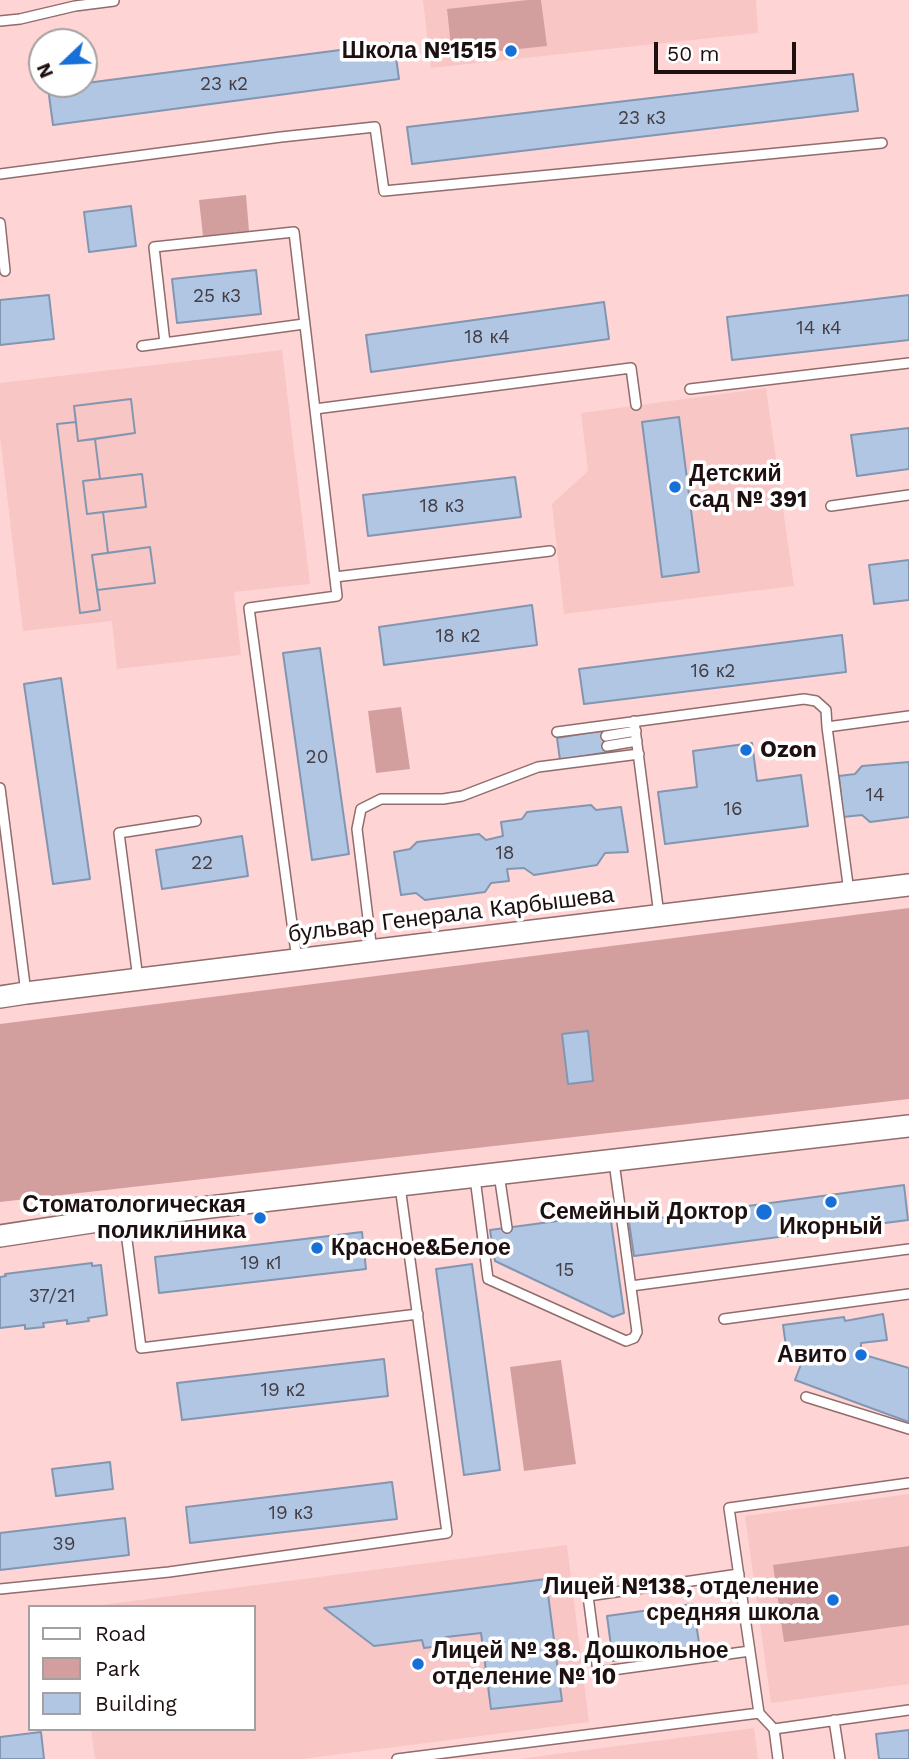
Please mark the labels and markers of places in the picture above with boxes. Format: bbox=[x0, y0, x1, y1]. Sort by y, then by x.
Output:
place label: Школа №1515 bbox=[342, 37, 497, 65]
marker: Школа №1515 bbox=[503, 43, 519, 59]
place label: Детский сад № 391 bbox=[689, 460, 807, 514]
marker: Детский сад № 391 bbox=[667, 479, 683, 495]
place label: Ozon bbox=[760, 736, 817, 764]
marker: Ozon bbox=[738, 742, 754, 758]
place label: Стоматологическая поликлиника bbox=[22, 1191, 246, 1245]
marker: Икорный bbox=[823, 1194, 839, 1210]
place label: Семейный Доктор bbox=[539, 1198, 748, 1226]
marker: Семейный Доктор bbox=[754, 1202, 774, 1222]
marker: Стоматологическая поликлиника bbox=[252, 1210, 268, 1226]
place label: Икорный bbox=[779, 1213, 883, 1241]
place label: Красное&Белое bbox=[331, 1234, 511, 1262]
marker: Красное&Белое bbox=[309, 1240, 325, 1256]
place label: Авито bbox=[777, 1341, 847, 1369]
marker: Авито bbox=[853, 1347, 869, 1363]
place label: Лицей №138, отделение средняя школа bbox=[543, 1573, 819, 1627]
marker: Лицей №138, отделение средняя школа bbox=[825, 1592, 841, 1608]
place label: Лицей № 38. Дошкольное отделение № 10 bbox=[432, 1637, 729, 1691]
marker: Лицей № 38. Дошкольное отделение № 10 bbox=[410, 1656, 426, 1672]

